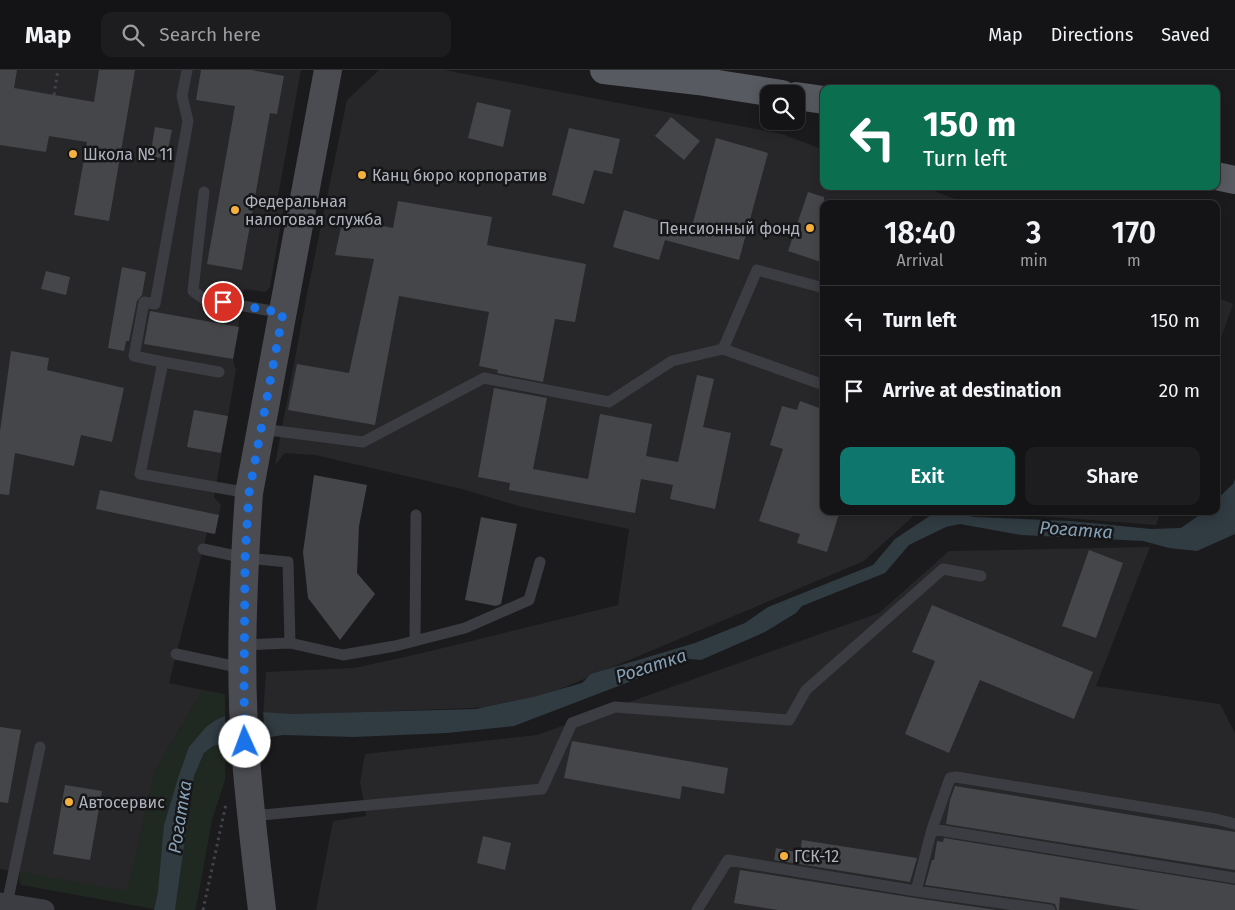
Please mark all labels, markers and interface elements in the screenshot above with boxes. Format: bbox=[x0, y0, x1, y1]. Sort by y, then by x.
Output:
search box bbox=[101, 12, 451, 57]
text: Map bbox=[25, 21, 71, 49]
icon: search bbox=[119, 21, 147, 49]
text: Search here bbox=[159, 23, 261, 46]
text: Map bbox=[988, 24, 1023, 46]
text: Directions bbox=[1051, 24, 1133, 46]
text: Saved bbox=[1161, 24, 1210, 46]
map controls bbox=[760, 85, 805, 130]
button: search bbox=[760, 85, 805, 130]
text: 150 m bbox=[923, 103, 1016, 145]
icon: left bbox=[840, 105, 905, 170]
place label: Школа № 11 bbox=[83, 145, 173, 164]
text: Turn left bbox=[923, 145, 1007, 172]
marker: Школа № 11 bbox=[67, 148, 79, 160]
place label: Канц бюро корпоратив bbox=[372, 166, 547, 185]
marker: Канц бюро корпоратив bbox=[356, 169, 368, 181]
place label: Федеральная налоговая служба bbox=[245, 192, 382, 229]
marker: Федеральная налоговая служба bbox=[229, 204, 241, 216]
text: 18:40 bbox=[884, 215, 956, 251]
text: 3 bbox=[1026, 215, 1041, 251]
text: 170 bbox=[1111, 215, 1156, 251]
place label: Пенсионный фонд bbox=[659, 219, 800, 238]
marker: Пенсионный фонд bbox=[804, 222, 816, 234]
text: Arrival bbox=[897, 251, 943, 270]
text: min bbox=[1020, 251, 1048, 270]
text: m bbox=[1127, 251, 1141, 270]
pin bbox=[202, 281, 244, 323]
icon: arrive bbox=[209, 288, 237, 316]
icon: left bbox=[840, 307, 868, 335]
text: Turn left bbox=[883, 309, 957, 332]
text: 150 m bbox=[1150, 309, 1200, 332]
icon: arrive bbox=[840, 377, 868, 405]
text: Arrive at destination bbox=[883, 379, 1062, 402]
text: 20 m bbox=[1159, 379, 1200, 402]
button: Exit bbox=[840, 447, 1015, 505]
button: Share bbox=[1025, 447, 1200, 505]
water label: Рогатка bbox=[1039, 516, 1113, 544]
water label: Рогатка bbox=[613, 644, 689, 688]
position arrow bbox=[218, 715, 270, 767]
water label: Рогатка bbox=[163, 779, 197, 855]
place label: Автосервис bbox=[79, 793, 165, 812]
marker: Автосервис bbox=[63, 796, 75, 808]
place label: ГСК-12 bbox=[794, 847, 839, 866]
marker: ГСК-12 bbox=[778, 850, 790, 862]

